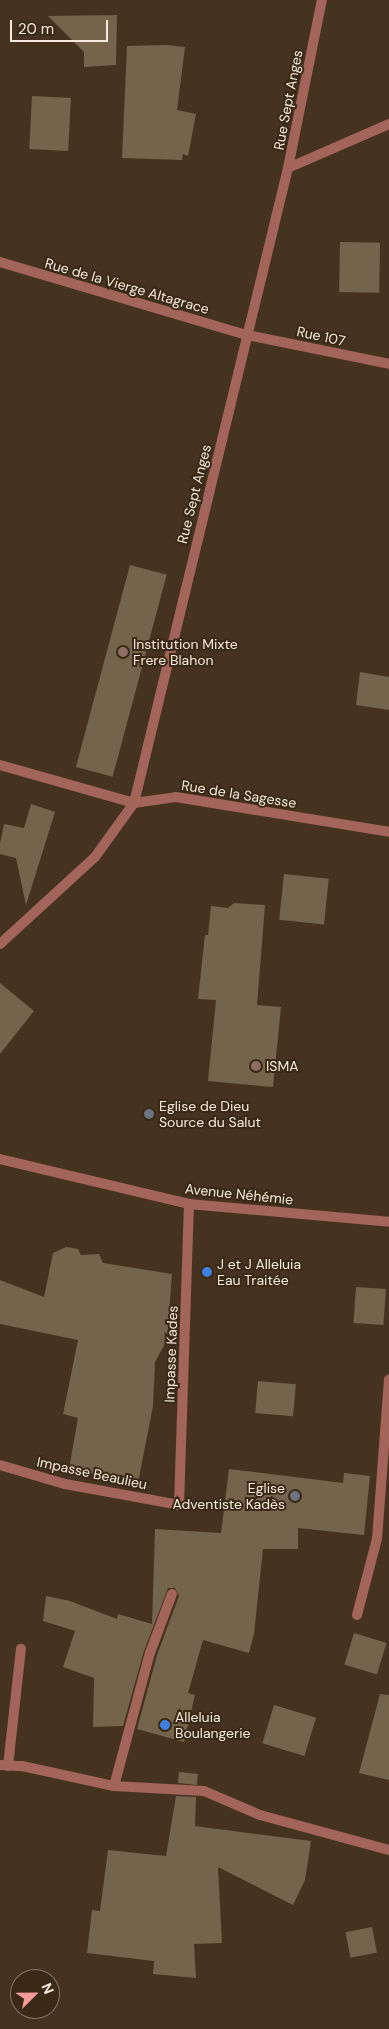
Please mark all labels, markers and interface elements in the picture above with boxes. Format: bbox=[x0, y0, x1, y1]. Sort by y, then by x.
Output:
scale bar bbox=[12, 10, 110, 42]
text: 20 m bbox=[18, 19, 54, 39]
street label: Rue Sept Anges bbox=[270, 49, 306, 151]
street label: Rue de la Vierge Altagrace bbox=[43, 255, 211, 317]
street label: Rue 107 bbox=[295, 323, 347, 349]
street label: Rue Sept Anges bbox=[174, 443, 214, 545]
place label: Institution Mixte Frere Blahon bbox=[133, 636, 238, 669]
marker: Institution Mixte Frere Blahon bbox=[117, 646, 129, 658]
street label: Rue de la Sagesse bbox=[180, 777, 298, 811]
place label: ISMA bbox=[266, 1058, 298, 1074]
marker: ISMA bbox=[250, 1060, 262, 1072]
place label: Eglise de Dieu Source du Salut bbox=[159, 1098, 261, 1130]
marker: Eglise de Dieu Source du Salut bbox=[143, 1108, 155, 1120]
street label: Avenue Néhémie bbox=[184, 1180, 294, 1208]
place label: J et J Alleluia Eau Traitée bbox=[217, 1256, 301, 1288]
marker: J et J Alleluia Eau Traitée bbox=[201, 1266, 213, 1278]
street label: Impasse Kades bbox=[161, 1305, 181, 1403]
street label: Impasse Beaulieu bbox=[35, 1453, 149, 1493]
place label: Eglise Adventiste Kadès bbox=[173, 1480, 285, 1512]
marker: Eglise Adventiste Kadès bbox=[289, 1490, 301, 1502]
place label: Alleluia Boulangerie bbox=[175, 1709, 251, 1741]
marker: Alleluia Boulangerie bbox=[159, 1719, 171, 1731]
north arrow bbox=[10, 1969, 60, 2019]
text: N bbox=[38, 1980, 58, 1997]

